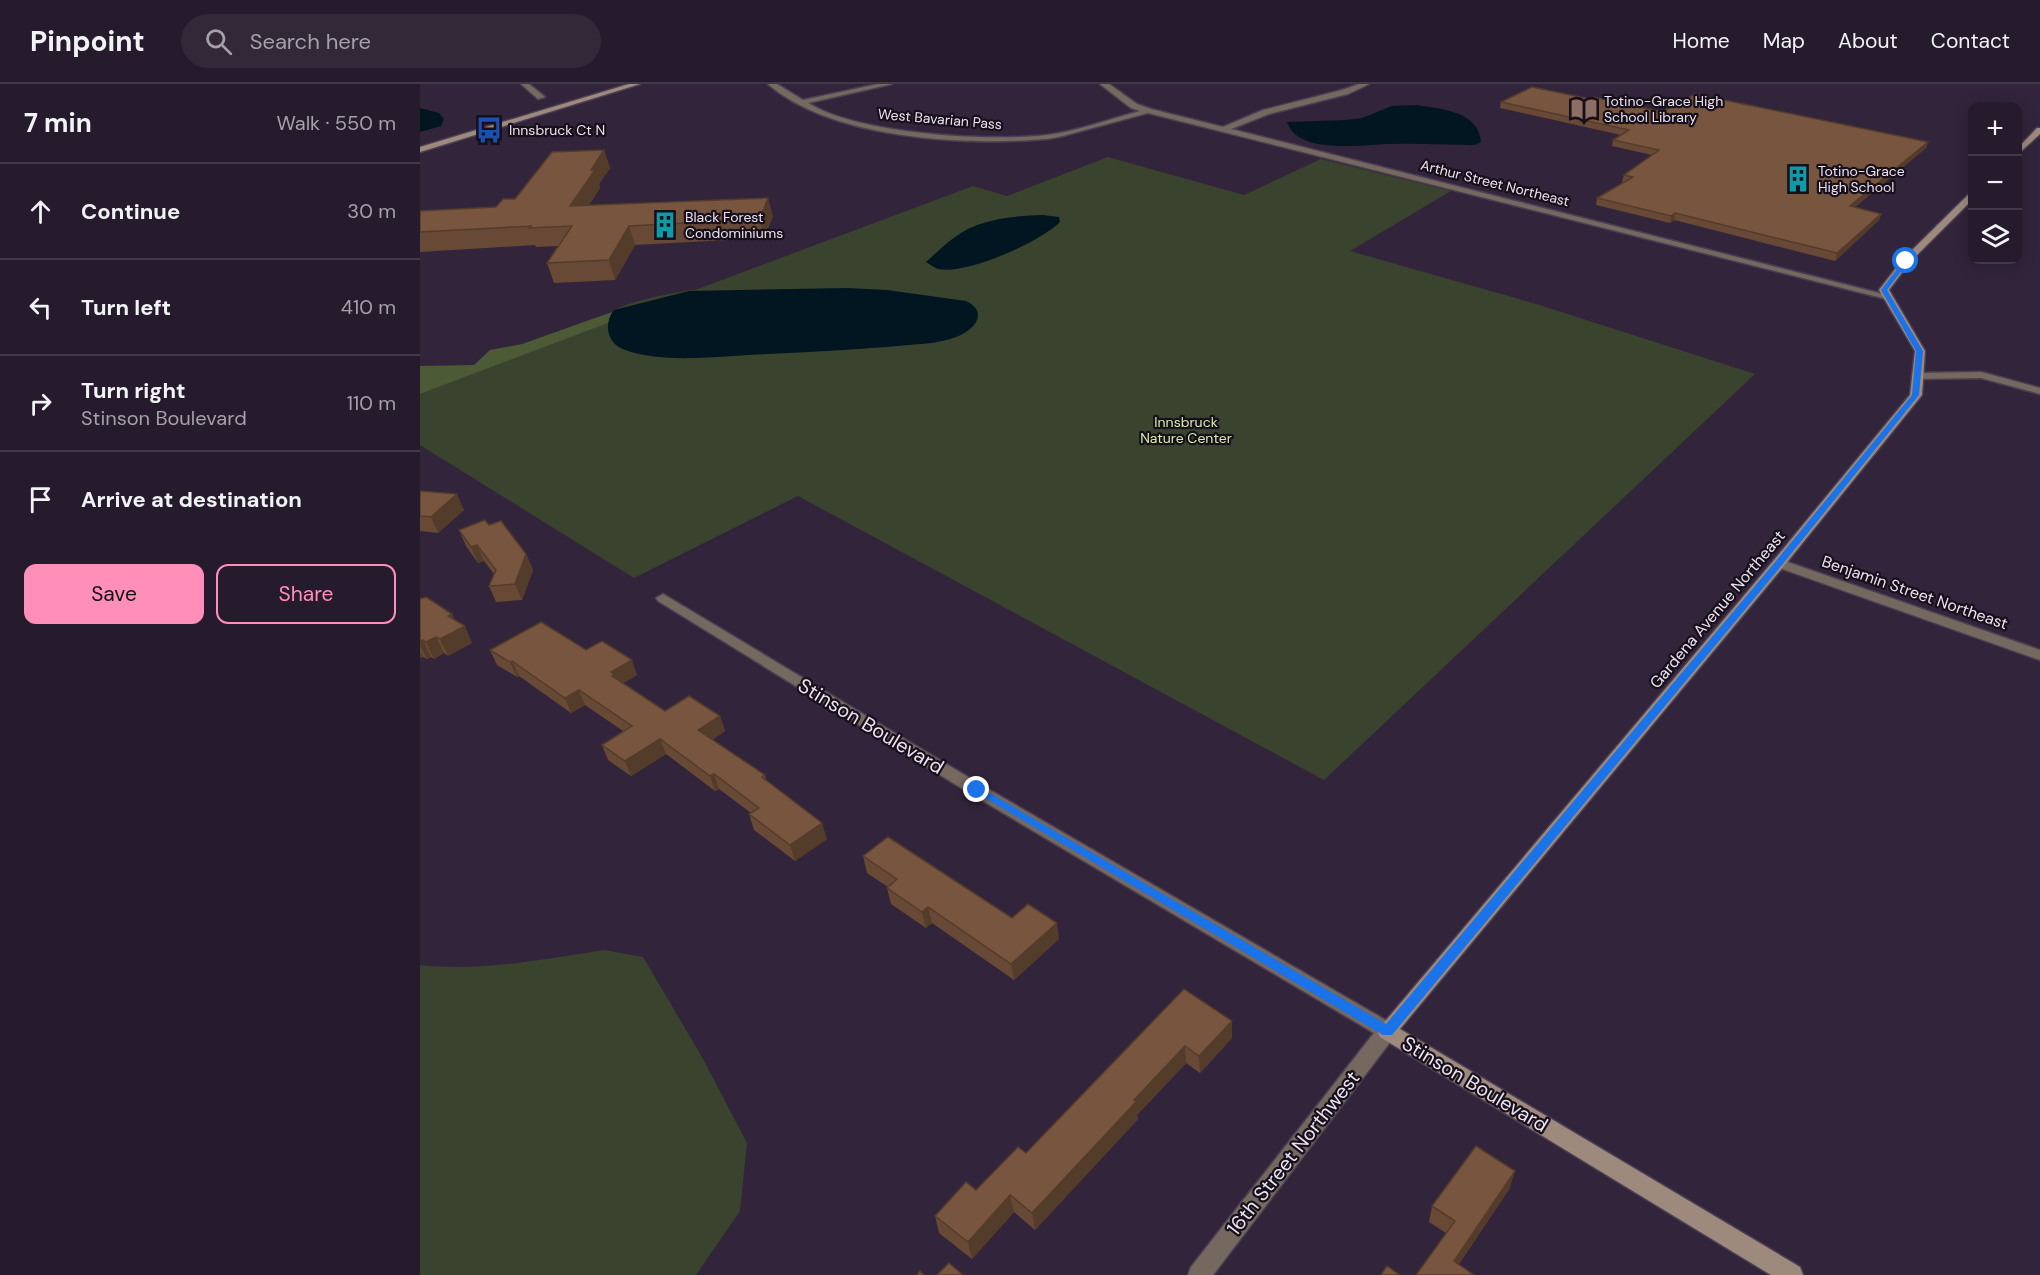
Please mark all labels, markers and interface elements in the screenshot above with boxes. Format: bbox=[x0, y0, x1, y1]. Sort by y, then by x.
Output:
search box bbox=[181, 14, 601, 68]
text: Pinpoint bbox=[30, 23, 145, 60]
icon: search bbox=[202, 25, 235, 58]
text: Search here bbox=[250, 27, 371, 56]
text: Home bbox=[1672, 27, 1730, 55]
text: Map bbox=[1763, 27, 1805, 55]
text: About bbox=[1838, 27, 1898, 55]
text: Contact bbox=[1931, 27, 2010, 55]
place label: Totino-Grace High School Library bbox=[1604, 92, 1723, 126]
library icon: Totino-Grace High School Library bbox=[1569, 94, 1599, 124]
map controls bbox=[1968, 102, 2022, 264]
button: + bbox=[1968, 102, 2022, 156]
street label: West Bavarian Pass bbox=[877, 105, 1003, 133]
text: 7 min bbox=[24, 106, 92, 140]
text: Walk · 550 m bbox=[276, 110, 396, 136]
bus stop icon: Innsbruck Ct N bbox=[474, 115, 504, 145]
place label: Innsbruck Ct N bbox=[509, 121, 605, 139]
street label: Arthur Street Northeast bbox=[1419, 156, 1571, 210]
button: − bbox=[1968, 156, 2022, 210]
place label: Totino-Grace High School bbox=[1818, 162, 1905, 196]
building icon: Totino-Grace High School bbox=[1783, 164, 1813, 194]
icon: ahead bbox=[24, 195, 57, 228]
text: Continue bbox=[81, 197, 180, 226]
text: 30 m bbox=[347, 198, 396, 224]
place label: Black Forest Condominiums bbox=[685, 208, 783, 242]
building icon: Black Forest Condominiums bbox=[650, 210, 680, 240]
button: layers bbox=[1968, 210, 2022, 264]
route start bbox=[1892, 247, 1918, 273]
icon: left bbox=[24, 291, 57, 324]
text: Turn left bbox=[81, 293, 171, 322]
text: 410 m bbox=[341, 294, 396, 320]
text: Turn right bbox=[81, 376, 186, 405]
icon: right bbox=[24, 387, 57, 420]
text: 110 m bbox=[347, 390, 396, 416]
text: Stinson Boulevard bbox=[81, 405, 247, 431]
park label: Innsbruck Nature Center bbox=[1140, 413, 1232, 447]
icon: arrive bbox=[24, 483, 57, 516]
text: Arrive at destination bbox=[81, 485, 302, 514]
street label: Gardena Avenue Northeast bbox=[1645, 526, 1790, 693]
street label: Benjamin Street Northeast bbox=[1819, 551, 2011, 634]
button: Save bbox=[24, 564, 204, 624]
button: Share bbox=[216, 564, 396, 624]
street label: Stinson Boulevard bbox=[793, 672, 949, 780]
route end bbox=[963, 776, 989, 802]
street label: Stinson Boulevard bbox=[1397, 1030, 1553, 1138]
street label: 16th Street Northwest bbox=[1221, 1065, 1365, 1240]

